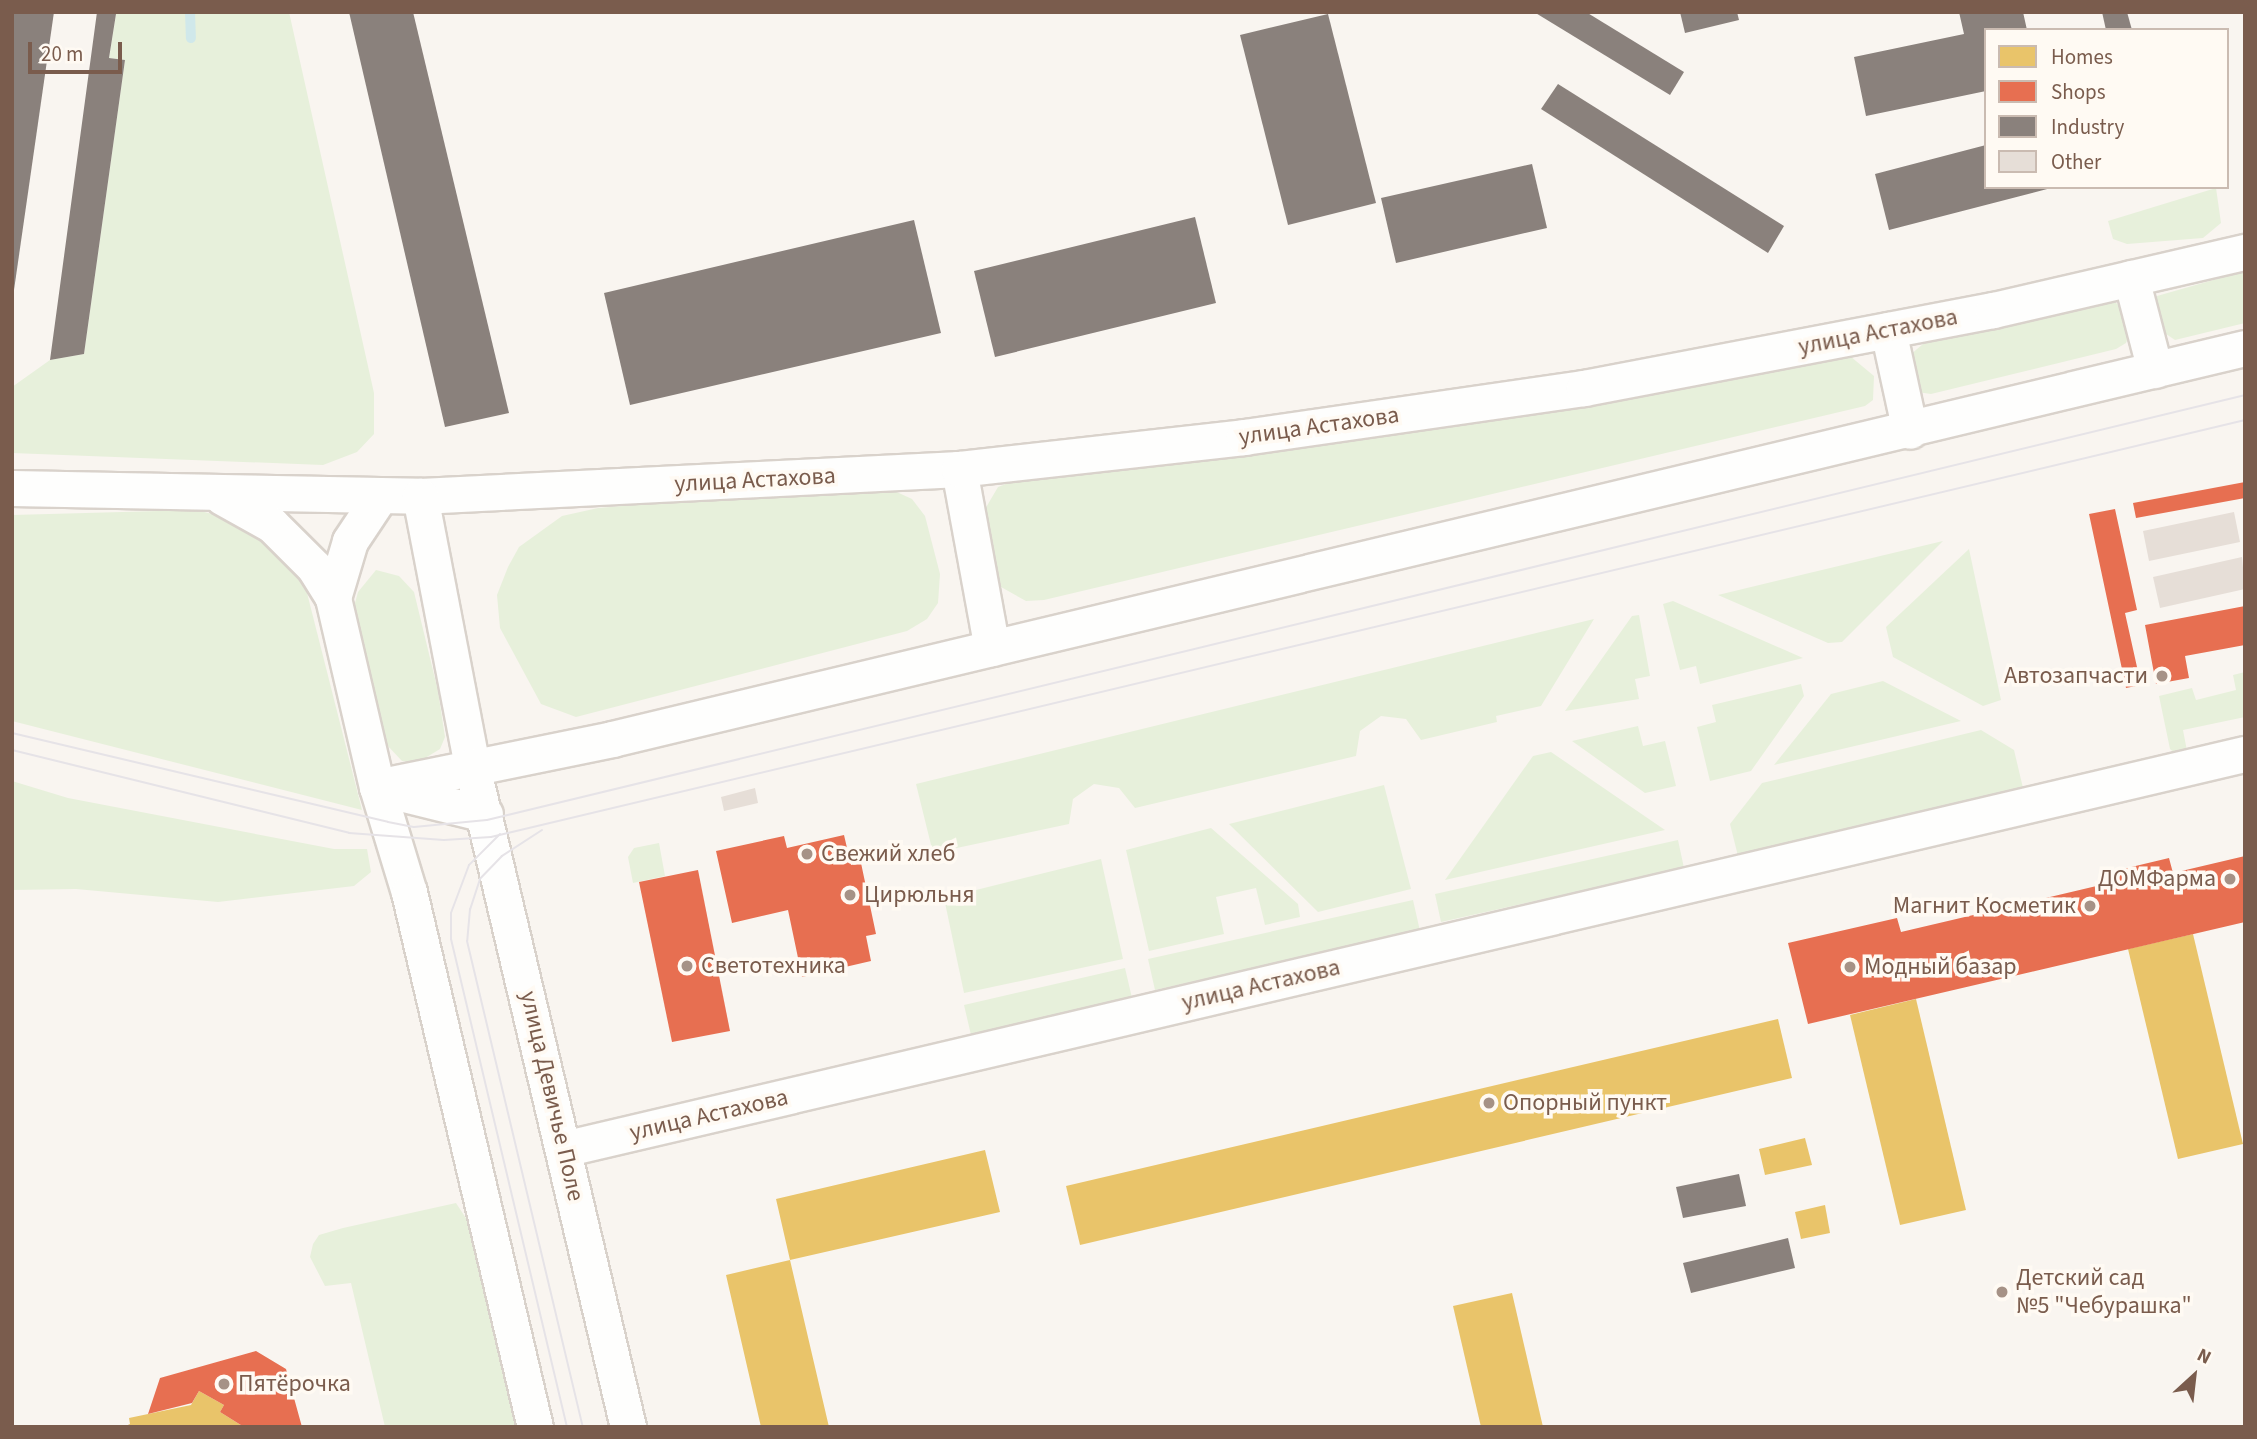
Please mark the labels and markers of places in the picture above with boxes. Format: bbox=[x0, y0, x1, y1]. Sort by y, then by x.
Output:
place label: Автозапчасти bbox=[2004, 662, 2148, 690]
marker: Автозапчасти bbox=[2154, 668, 2170, 684]
place label: Свежий хлеб bbox=[821, 840, 956, 868]
marker: Свежий хлеб bbox=[799, 846, 815, 862]
place label: ДОМФарма bbox=[2098, 865, 2216, 893]
marker: ДОМФарма bbox=[2222, 871, 2238, 887]
place label: Цирюльня bbox=[864, 881, 975, 909]
marker: Цирюльня bbox=[842, 887, 858, 903]
place label: Магнит Косметик bbox=[1893, 892, 2076, 920]
marker: Магнит Косметик bbox=[2082, 898, 2098, 914]
place label: Светотехника bbox=[701, 952, 846, 980]
place label: Модный базар bbox=[1864, 953, 2017, 981]
marker: Светотехника bbox=[679, 958, 695, 974]
marker: Модный базар bbox=[1842, 959, 1858, 975]
place label: Опорный пункт bbox=[1503, 1089, 1667, 1117]
marker: Опорный пункт bbox=[1481, 1095, 1497, 1111]
place label: Детский сад №5 "Чебурашка" bbox=[2016, 1264, 2192, 1320]
marker: Детский сад №5 "Чебурашка" bbox=[1994, 1284, 2010, 1300]
place label: Пятёрочка bbox=[238, 1370, 351, 1398]
marker: Пятёрочка bbox=[216, 1376, 232, 1392]

